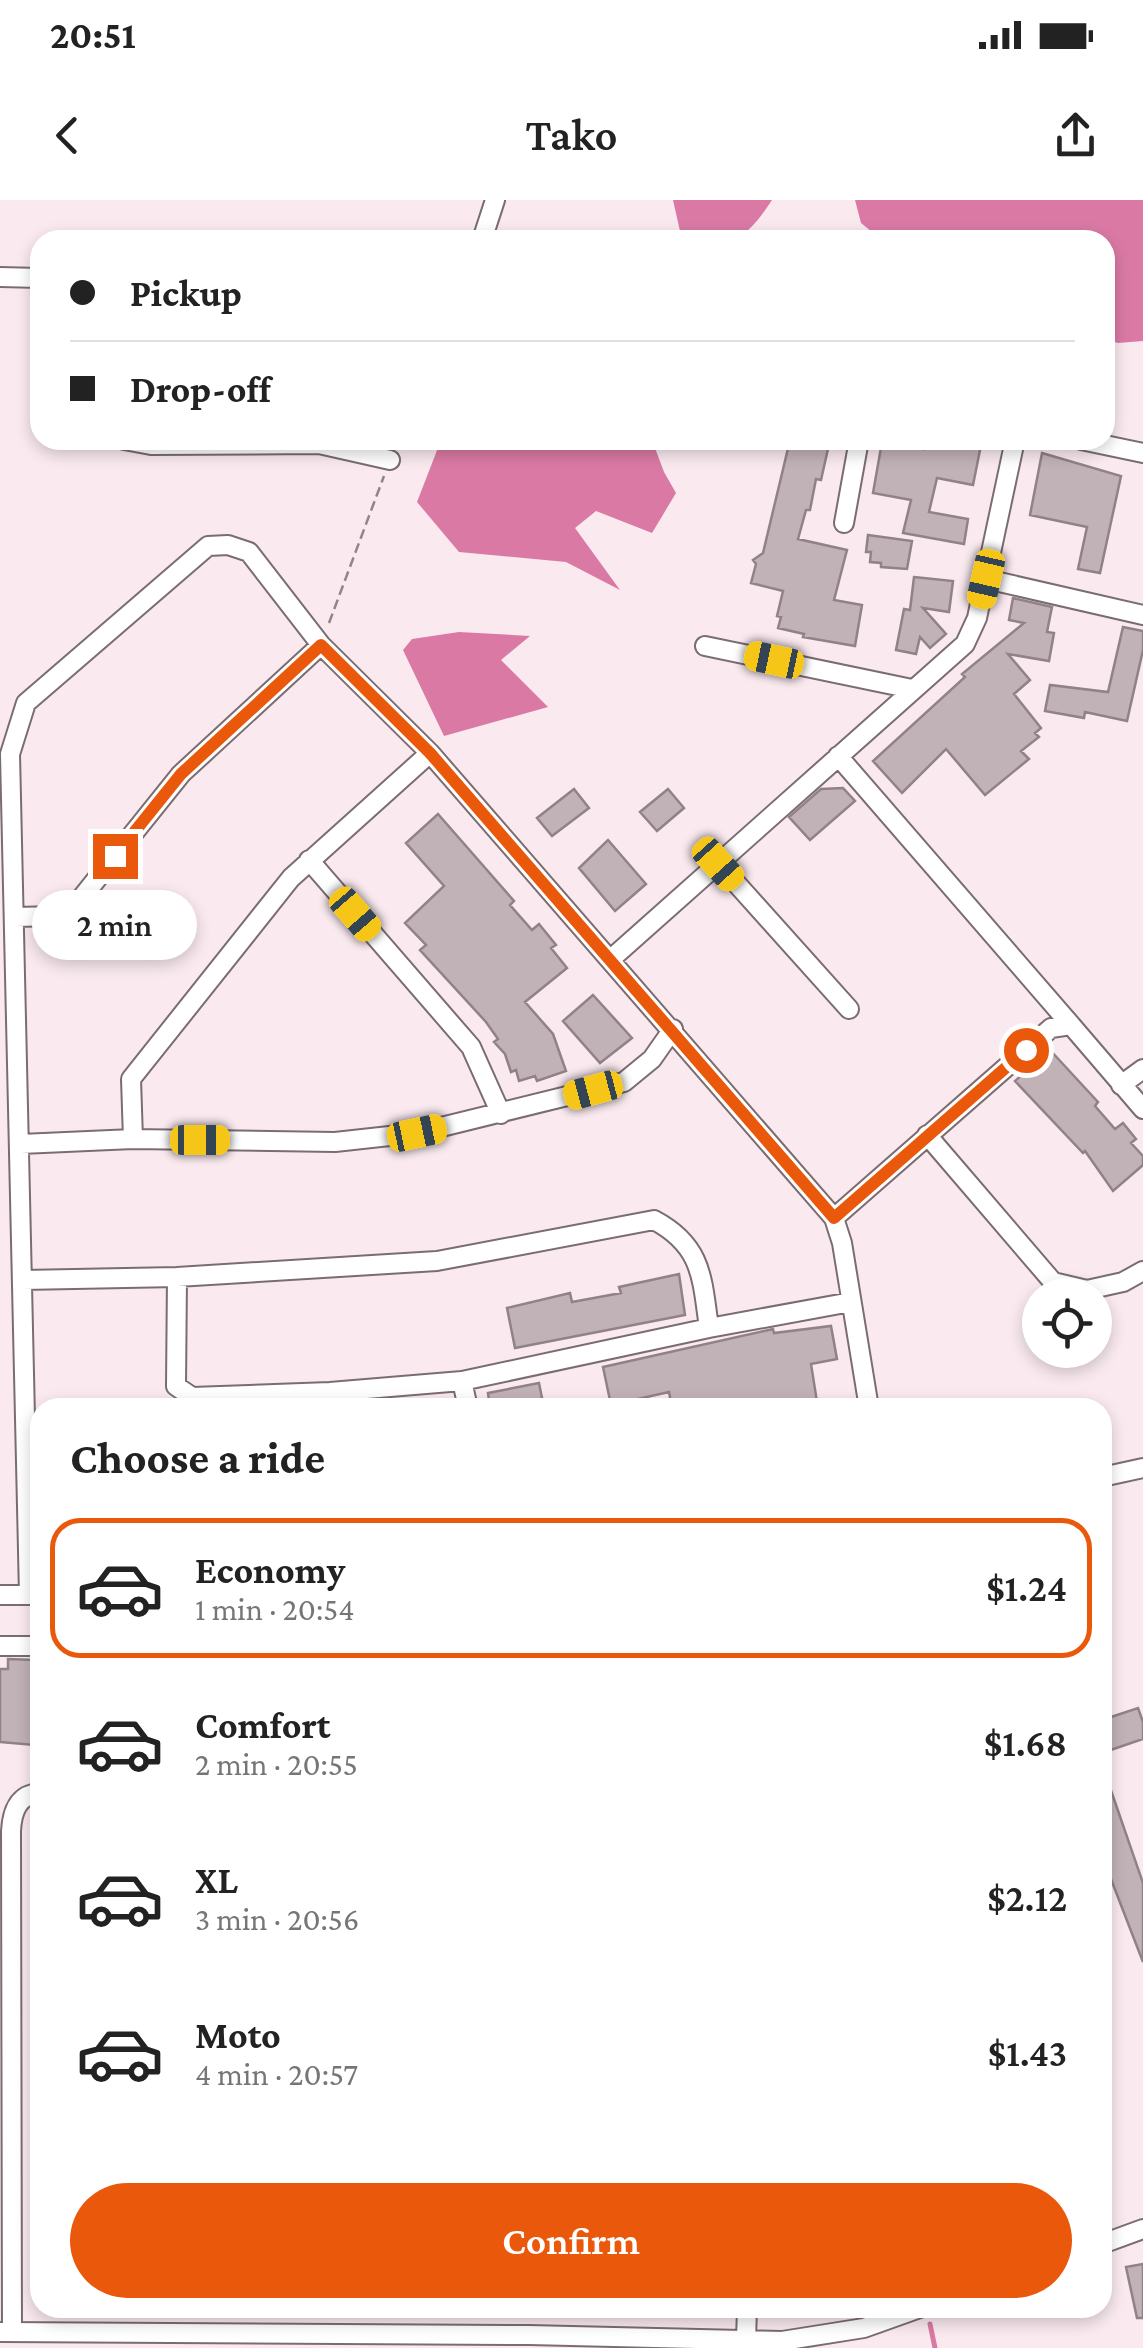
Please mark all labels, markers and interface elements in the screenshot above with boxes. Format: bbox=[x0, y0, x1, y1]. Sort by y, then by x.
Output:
text: 20:51 bbox=[50, 14, 136, 56]
icon: back bbox=[40, 108, 95, 163]
icon: share bbox=[1048, 108, 1103, 163]
text: Tako bbox=[526, 110, 617, 160]
text: Pickup bbox=[130, 272, 242, 314]
text: Drop-off bbox=[130, 368, 271, 410]
car bbox=[965, 546, 1007, 612]
car bbox=[742, 639, 806, 681]
car bbox=[687, 832, 749, 896]
route end bbox=[93, 834, 138, 879]
car bbox=[324, 882, 386, 946]
callout: 2 min bbox=[32, 891, 198, 961]
text: 2 min bbox=[77, 907, 152, 943]
route start bbox=[1004, 1028, 1049, 1073]
car bbox=[560, 1068, 626, 1112]
car bbox=[385, 1112, 449, 1154]
car bbox=[170, 1125, 230, 1155]
map controls bbox=[1022, 1278, 1112, 1368]
button: locate bbox=[1022, 1278, 1112, 1368]
text: Choose a ride bbox=[70, 1433, 325, 1483]
icon: car bbox=[75, 1543, 165, 1633]
text: Economy bbox=[195, 1549, 345, 1591]
text: $1.24 bbox=[986, 1567, 1067, 1609]
text: 1 min · 20:54 bbox=[195, 1591, 355, 1627]
icon: car bbox=[75, 1698, 165, 1788]
text: Comfort bbox=[195, 1704, 331, 1746]
text: $1.68 bbox=[984, 1722, 1067, 1764]
text: 2 min · 20:55 bbox=[195, 1746, 358, 1782]
icon: car bbox=[75, 1853, 165, 1943]
text: XL bbox=[195, 1859, 238, 1901]
text: $2.12 bbox=[987, 1877, 1067, 1919]
text: 3 min · 20:56 bbox=[195, 1901, 359, 1937]
icon: car bbox=[75, 2008, 165, 2098]
text: Moto bbox=[195, 2014, 281, 2056]
text: $1.43 bbox=[988, 2032, 1067, 2074]
text: 4 min · 20:57 bbox=[195, 2056, 358, 2092]
button: Confirm bbox=[70, 2183, 1072, 2298]

